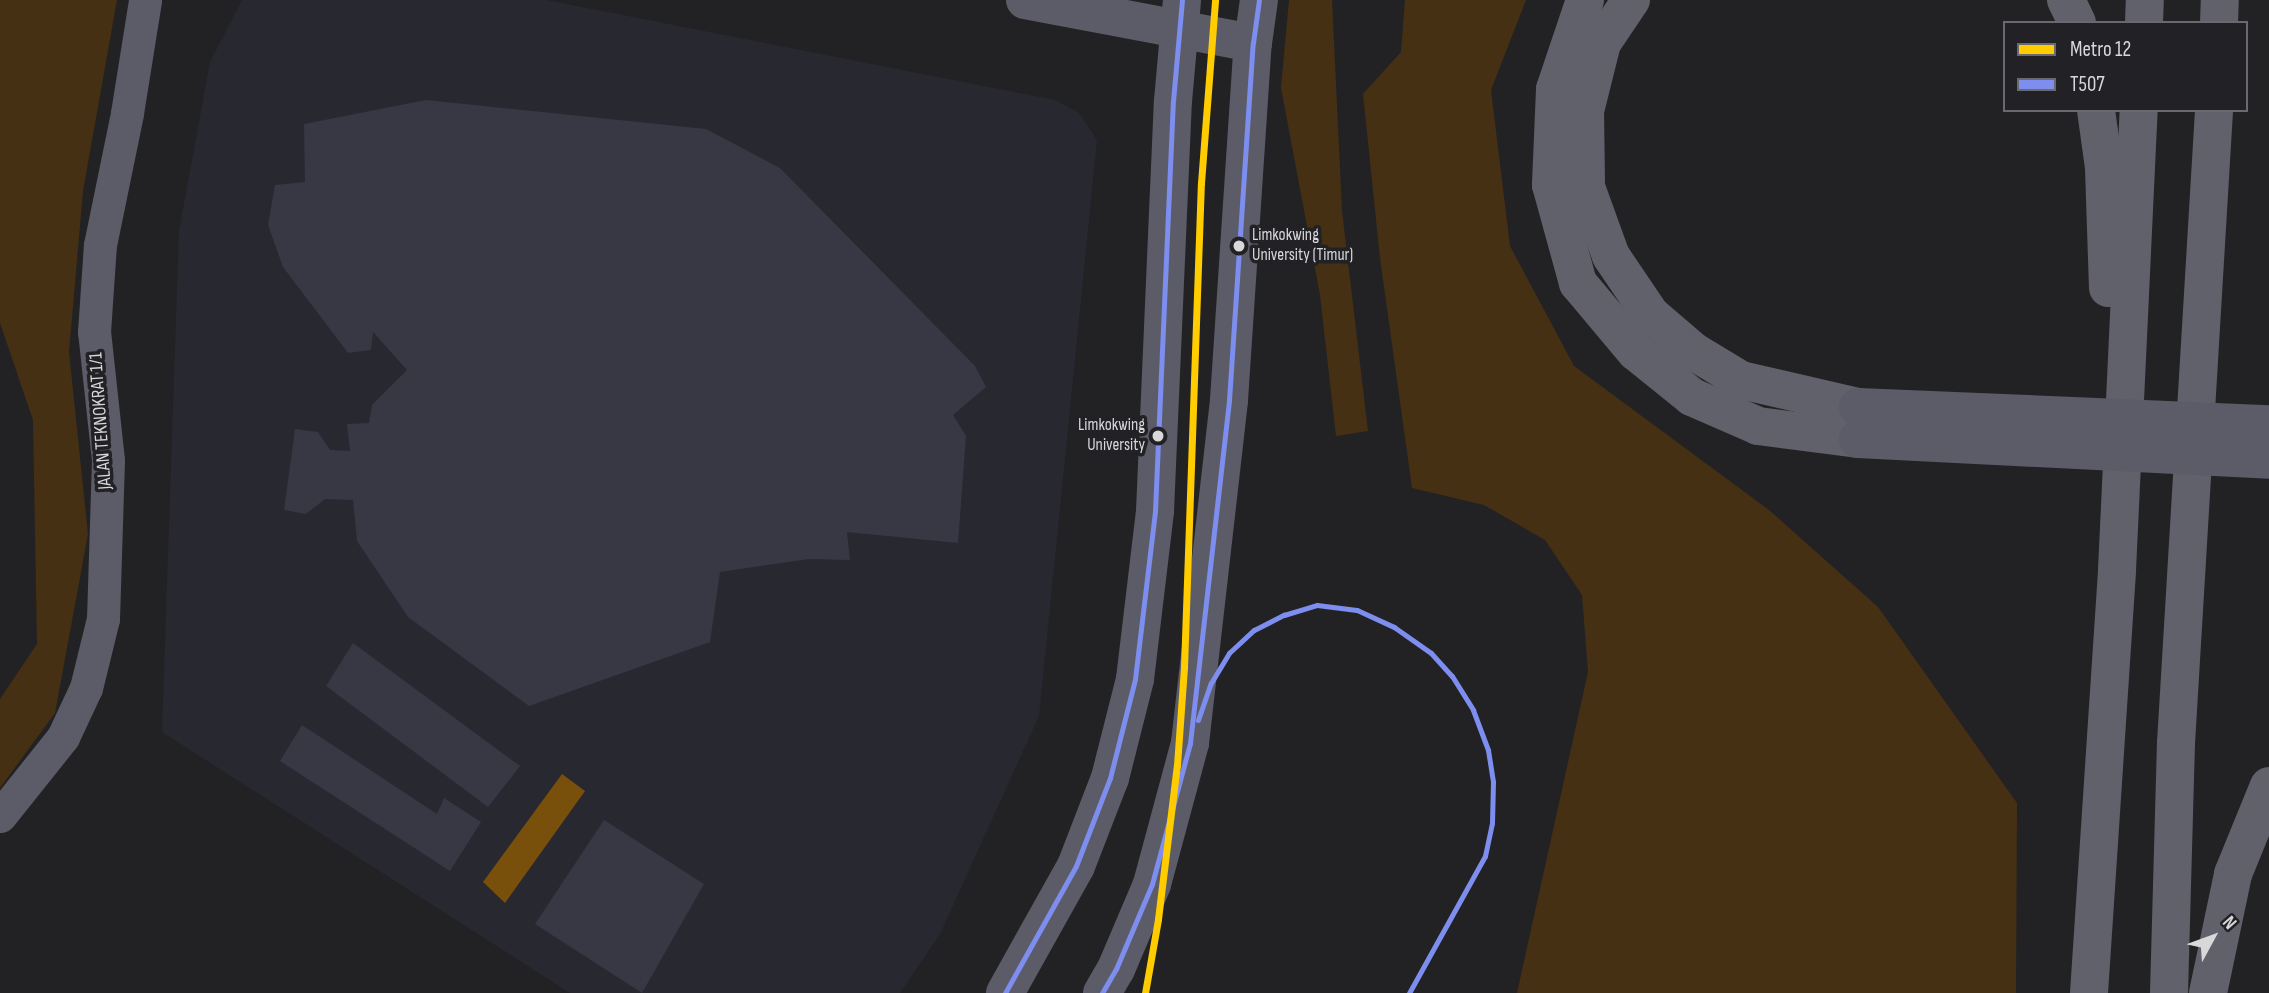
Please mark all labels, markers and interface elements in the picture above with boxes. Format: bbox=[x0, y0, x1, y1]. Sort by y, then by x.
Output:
legend bbox=[2003, 21, 2248, 112]
text: Metro 12 bbox=[2070, 37, 2131, 62]
text: T507 bbox=[2070, 72, 2105, 97]
place label: Limkokwing University (Timur) bbox=[1252, 226, 1353, 266]
marker: Limkokwing University (Timur) bbox=[1232, 239, 1246, 253]
street label: JALAN TEKNOKRAT 1/1 bbox=[85, 352, 117, 490]
place label: Limkokwing University bbox=[1078, 416, 1145, 456]
marker: Limkokwing University bbox=[1151, 429, 1165, 443]
north arrow bbox=[2178, 902, 2248, 972]
text: N bbox=[2217, 912, 2241, 934]

